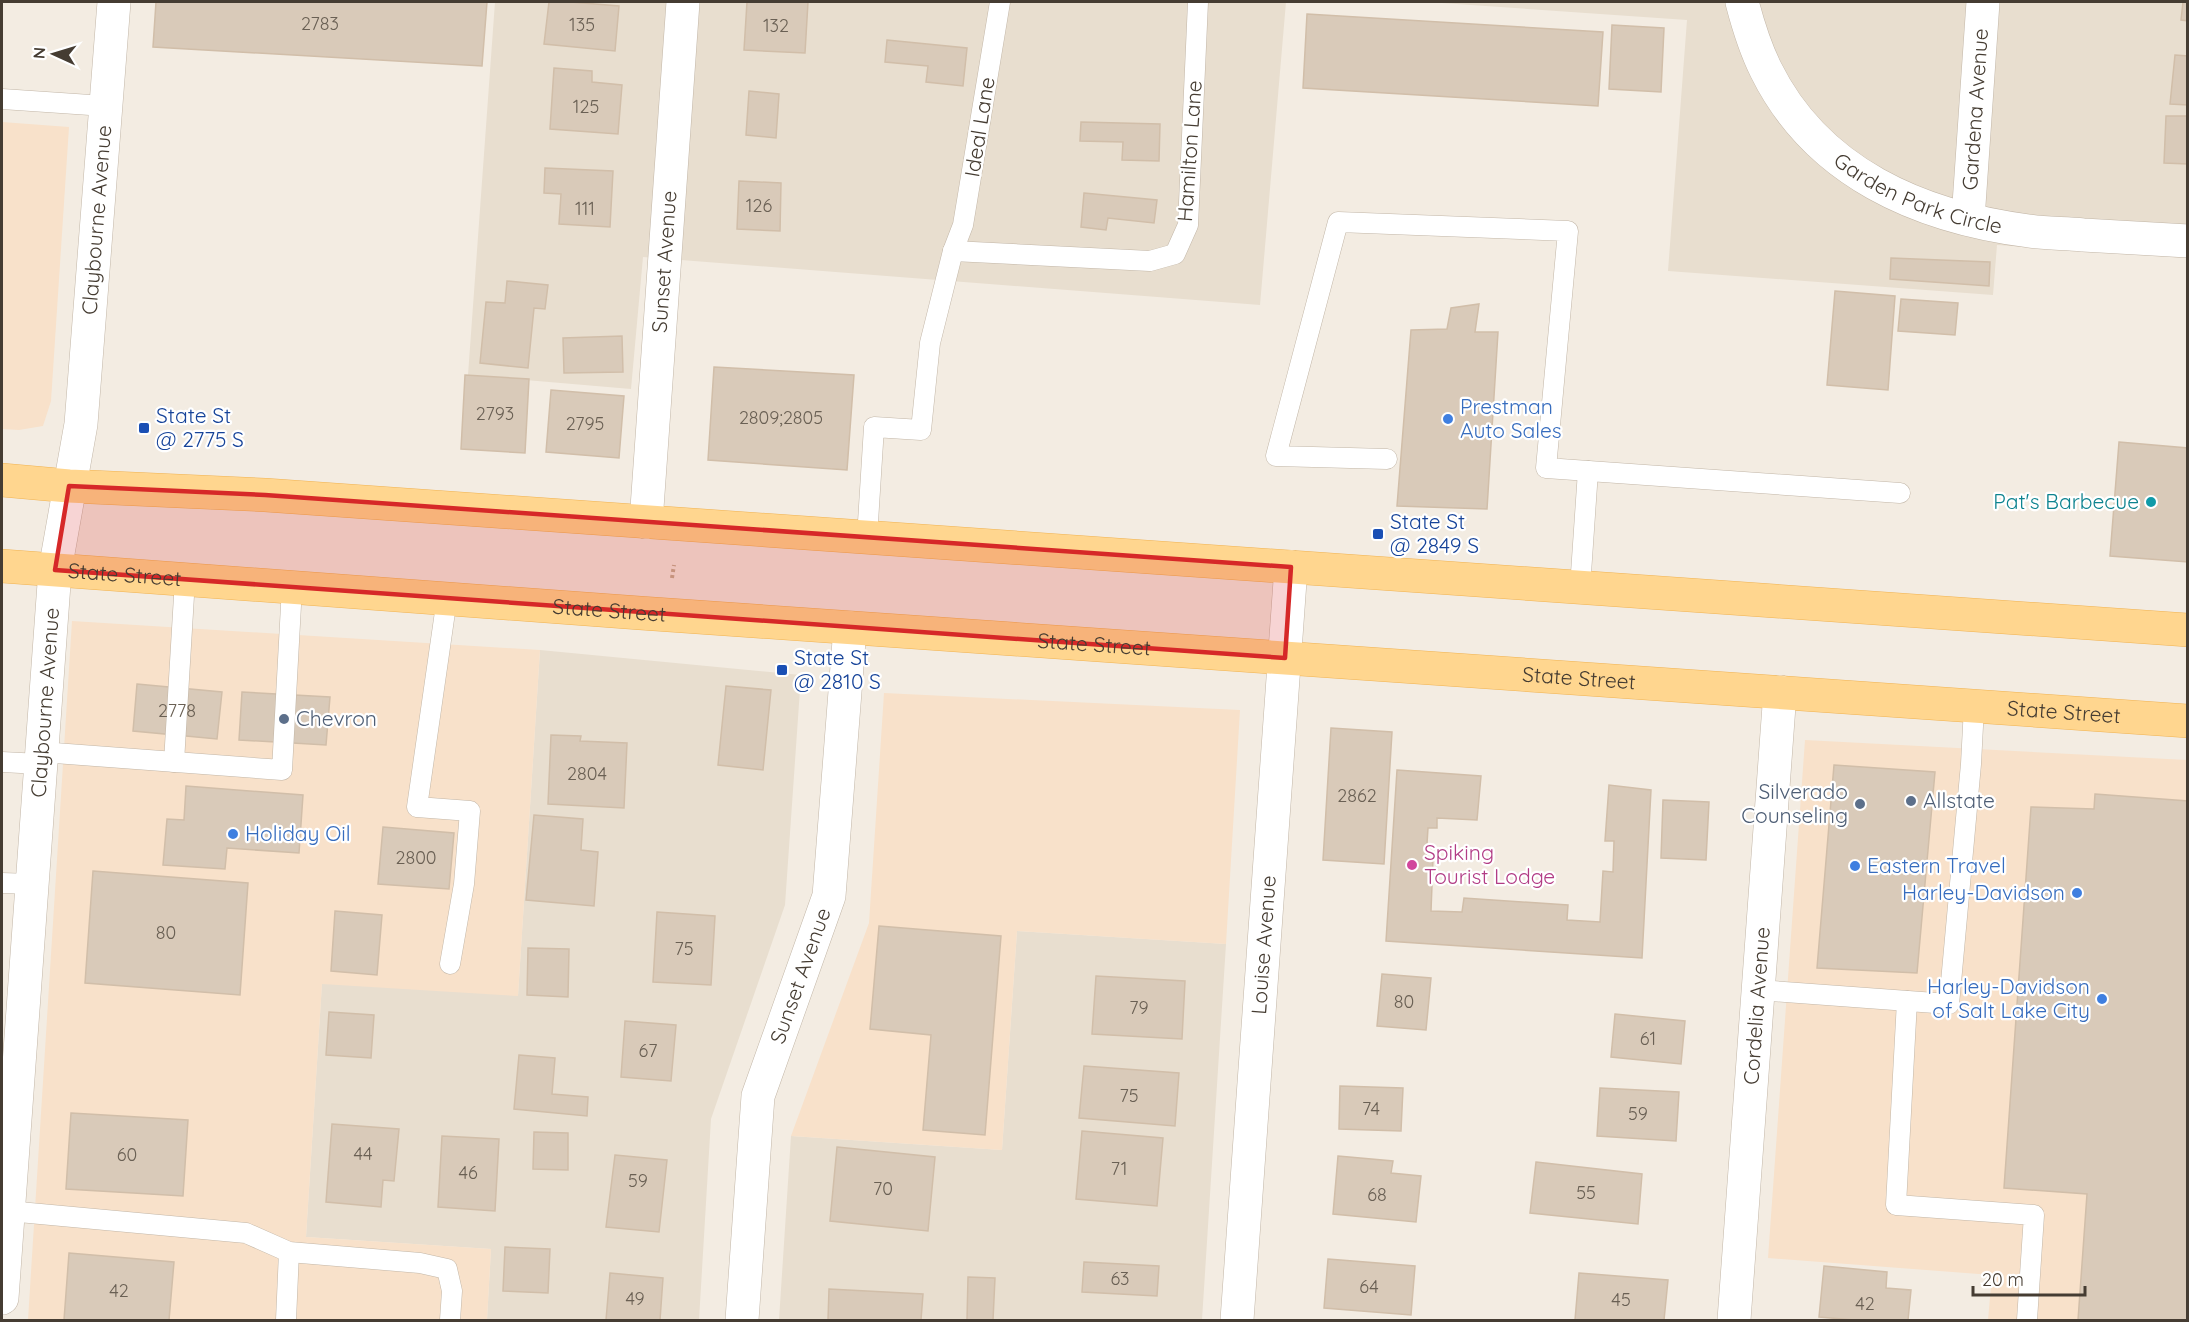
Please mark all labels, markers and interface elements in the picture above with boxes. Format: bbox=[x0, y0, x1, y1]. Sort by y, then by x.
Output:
house number: 2783 bbox=[301, 12, 339, 35]
house number: 135 bbox=[569, 13, 595, 36]
house number: 132 bbox=[763, 14, 789, 37]
north arrow bbox=[24, 24, 84, 84]
street label: Gardena Avenue bbox=[1956, 27, 1993, 191]
text: N bbox=[29, 46, 49, 60]
street label: Ideal Lane bbox=[958, 75, 1000, 179]
street label: Hamilton Lane bbox=[1171, 79, 1207, 223]
house number: 125 bbox=[573, 95, 599, 118]
street label: Claybourne Avenue bbox=[76, 124, 116, 316]
street label: Garden Park Circle bbox=[1829, 146, 2004, 239]
street label: Sunset Avenue bbox=[646, 190, 682, 334]
house number: 126 bbox=[746, 194, 772, 217]
house number: 111 bbox=[575, 197, 595, 220]
place label: Prestman Auto Sales bbox=[1460, 393, 1562, 443]
place label: State St @ 2775 S bbox=[156, 402, 244, 452]
house number: 2793 bbox=[476, 402, 514, 425]
house number: 2809;2805 bbox=[739, 406, 823, 429]
house number: 2795 bbox=[566, 412, 604, 435]
marker: Prestman Auto Sales bbox=[1441, 412, 1455, 426]
marker: State St @ 2775 S bbox=[137, 421, 151, 435]
place label: Pat's Barbecue bbox=[1993, 488, 2139, 514]
marker: Pat's Barbecue bbox=[2144, 495, 2158, 509]
place label: State St @ 2849 S bbox=[1390, 508, 1479, 558]
marker: State St @ 2849 S bbox=[1371, 527, 1385, 541]
street label: State Street bbox=[67, 557, 182, 591]
street label: State Street bbox=[552, 593, 667, 627]
street label: Claybourne Avenue bbox=[24, 607, 64, 798]
street label: State Street bbox=[1037, 627, 1152, 661]
place label: State St @ 2810 S bbox=[794, 644, 881, 694]
street label: State Street bbox=[1521, 661, 1637, 694]
marker: State St @ 2810 S bbox=[775, 663, 789, 677]
street label: State Street bbox=[2006, 694, 2122, 728]
house number: 2778 bbox=[158, 699, 196, 722]
place label: Chevron bbox=[296, 705, 377, 731]
marker: Chevron bbox=[277, 712, 291, 726]
house number: 2804 bbox=[567, 762, 607, 785]
place label: Silverado Counseling bbox=[1741, 778, 1848, 828]
house number: 2862 bbox=[1337, 784, 1377, 807]
place label: Allstate bbox=[1923, 787, 1995, 813]
marker: Allstate bbox=[1904, 794, 1918, 808]
marker: Silverado Counseling bbox=[1853, 797, 1867, 811]
place label: Holiday Oil bbox=[245, 820, 351, 846]
marker: Holiday Oil bbox=[226, 827, 240, 841]
place label: Spiking Tourist Lodge bbox=[1424, 839, 1555, 889]
house number: 2800 bbox=[395, 846, 437, 869]
place label: Eastern Travel bbox=[1867, 852, 2006, 878]
marker: Spiking Tourist Lodge bbox=[1405, 858, 1419, 872]
marker: Eastern Travel bbox=[1848, 859, 1862, 873]
street label: Louise Avenue bbox=[1245, 874, 1281, 1015]
place label: Harley-Davidson bbox=[1902, 879, 2065, 905]
marker: Harley-Davidson bbox=[2070, 886, 2084, 900]
street label: Sunset Avenue bbox=[764, 904, 836, 1047]
house number: 80 bbox=[156, 921, 176, 944]
street label: Cordelia Avenue bbox=[1737, 926, 1775, 1086]
house number: 75 bbox=[674, 937, 694, 960]
place label: Harley-Davidson of Salt Lake City bbox=[1927, 973, 2090, 1023]
house number: 80 bbox=[1394, 990, 1414, 1013]
marker: Harley-Davidson of Salt Lake City bbox=[2095, 992, 2109, 1006]
house number: 79 bbox=[1129, 996, 1149, 1019]
house number: 61 bbox=[1640, 1027, 1656, 1050]
house number: 67 bbox=[639, 1039, 657, 1062]
house number: 75 bbox=[1119, 1084, 1139, 1107]
house number: 74 bbox=[1362, 1097, 1380, 1120]
house number: 59 bbox=[1628, 1102, 1648, 1125]
house number: 44 bbox=[354, 1142, 372, 1165]
house number: 60 bbox=[117, 1143, 137, 1166]
house number: 71 bbox=[1111, 1157, 1127, 1180]
house number: 46 bbox=[458, 1161, 478, 1184]
house number: 59 bbox=[628, 1169, 648, 1192]
house number: 70 bbox=[873, 1177, 893, 1200]
house number: 55 bbox=[1576, 1181, 1596, 1204]
house number: 68 bbox=[1367, 1183, 1387, 1206]
scale bar bbox=[1973, 1259, 2086, 1297]
house number: 63 bbox=[1110, 1267, 1130, 1290]
text: 20 m bbox=[1982, 1268, 2024, 1291]
house number: 64 bbox=[1359, 1275, 1379, 1298]
house number: 42 bbox=[109, 1279, 129, 1302]
house number: 49 bbox=[625, 1287, 645, 1310]
house number: 45 bbox=[1611, 1288, 1631, 1311]
house number: 42 bbox=[1855, 1292, 1875, 1315]

